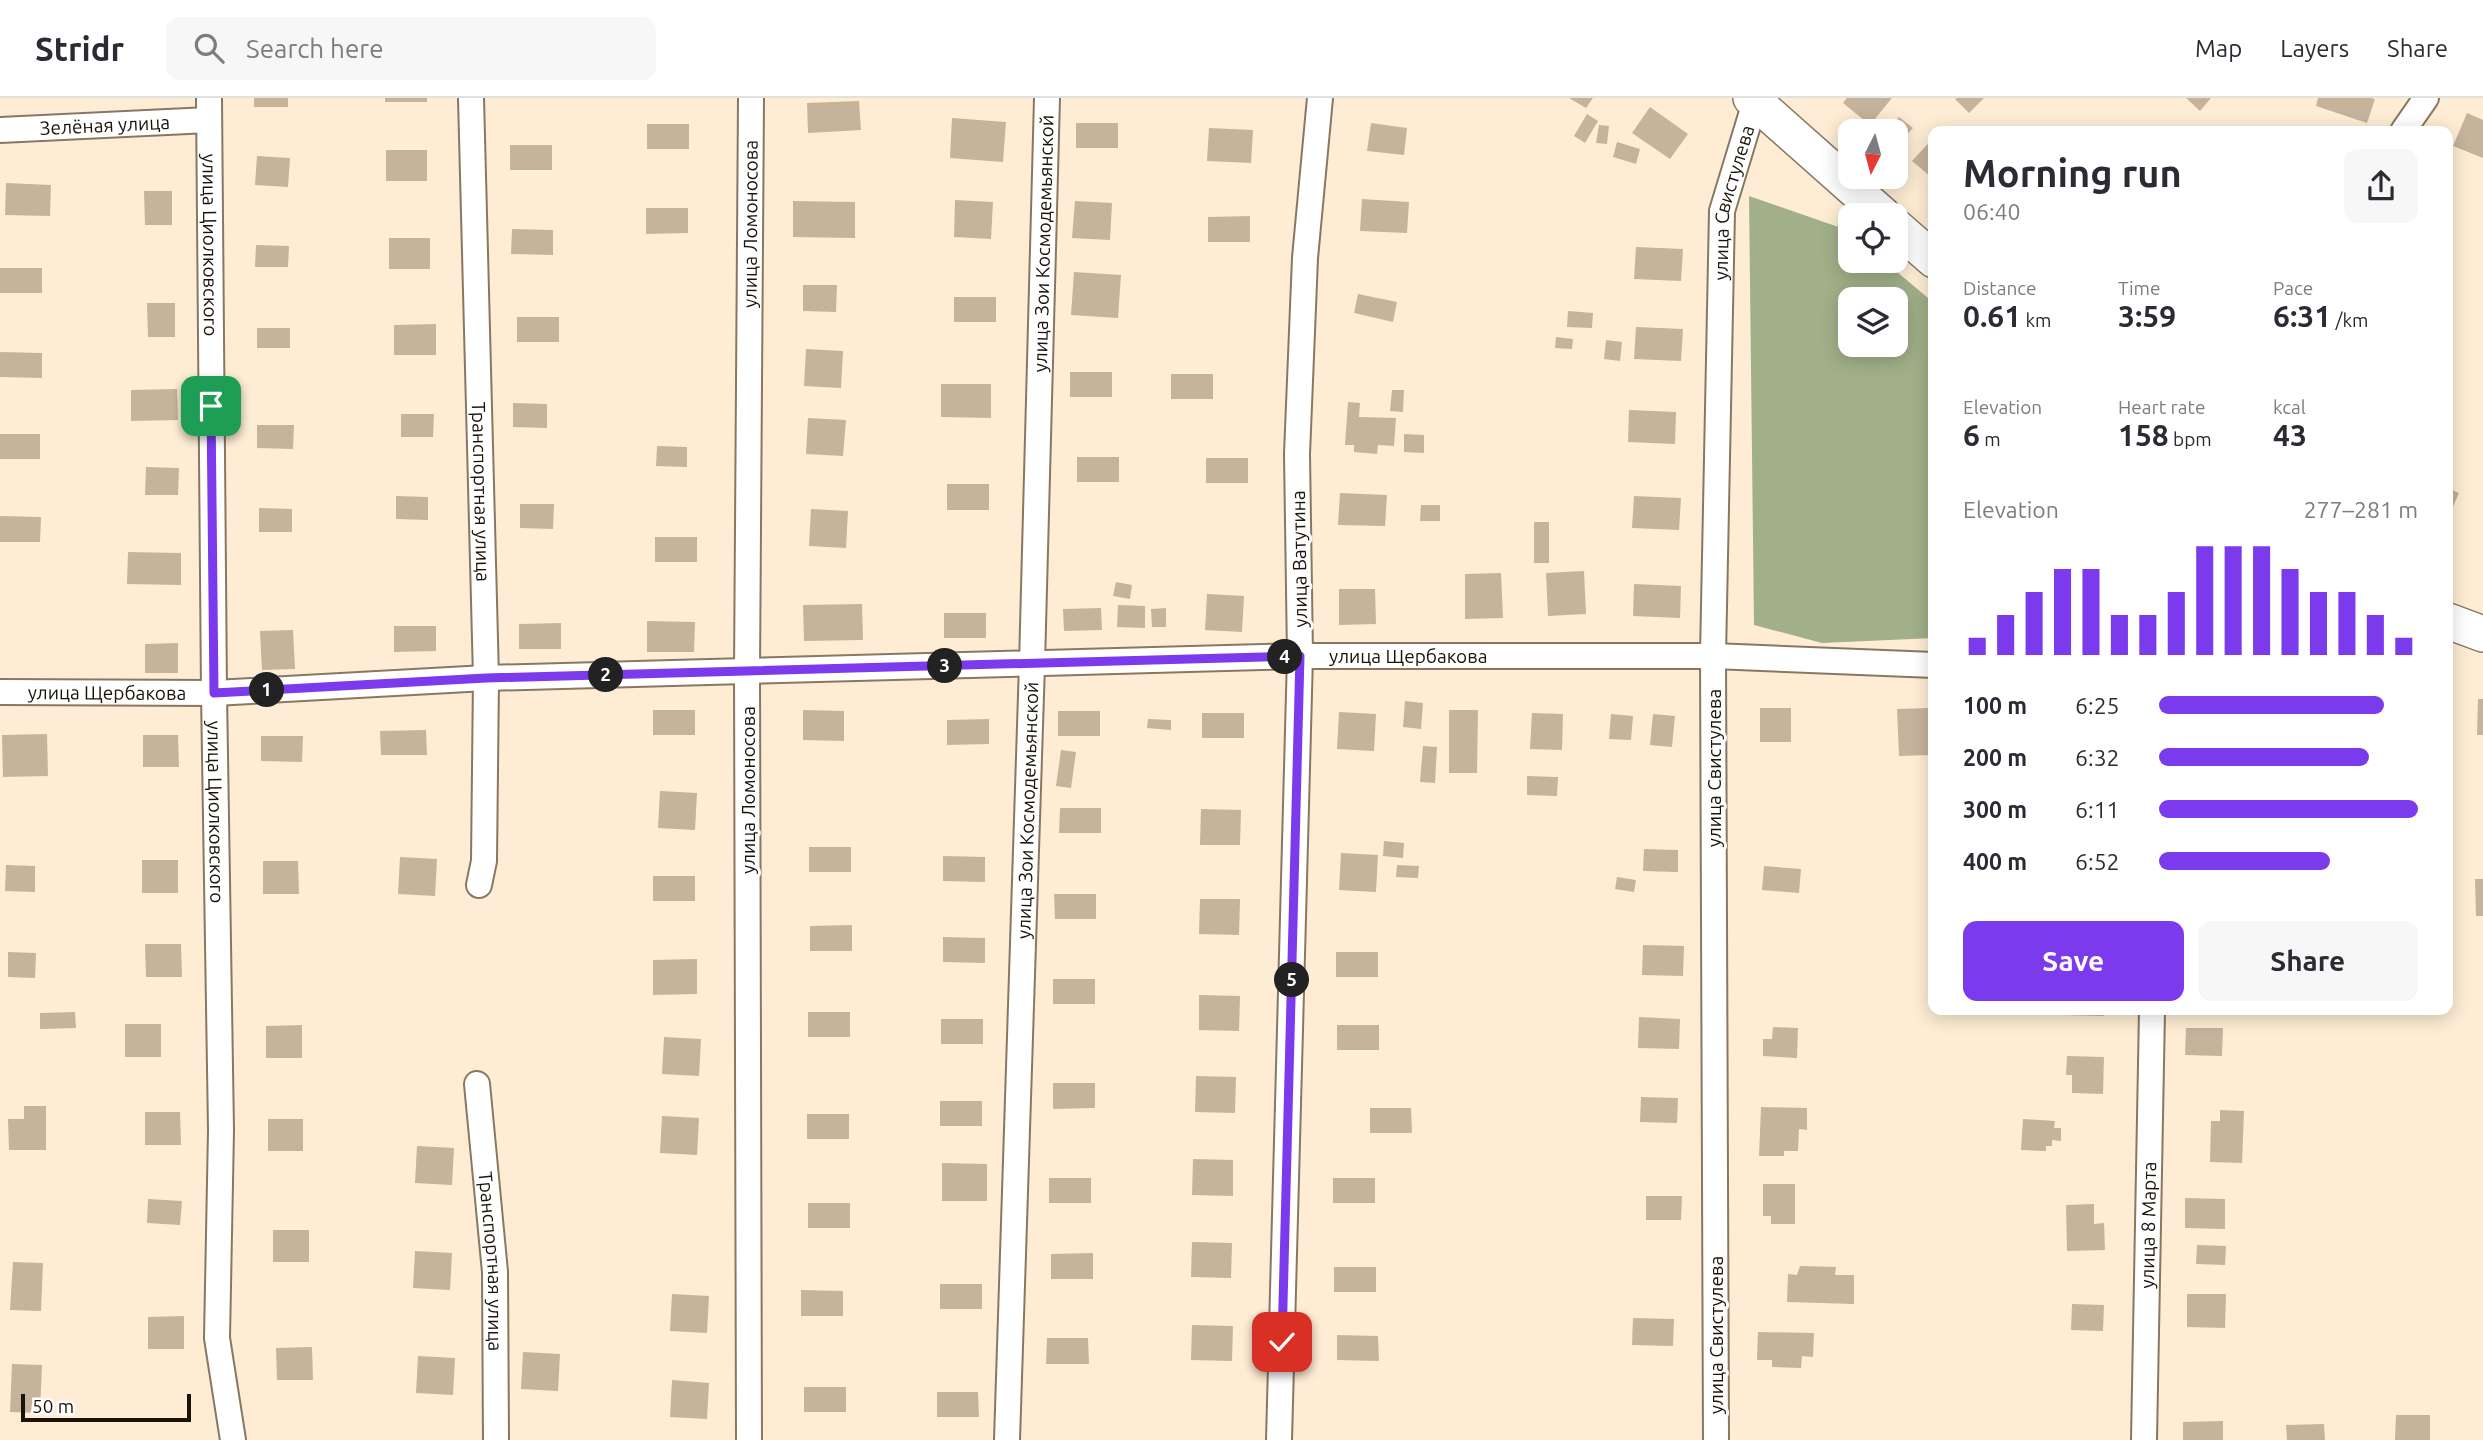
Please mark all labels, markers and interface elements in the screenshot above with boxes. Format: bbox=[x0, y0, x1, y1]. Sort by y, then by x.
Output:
search box bbox=[166, 17, 656, 80]
icon: search bbox=[190, 29, 228, 67]
text: Stridr bbox=[35, 30, 124, 67]
text: Search here bbox=[246, 34, 383, 63]
text: Map bbox=[2195, 35, 2242, 62]
text: Layers bbox=[2280, 35, 2349, 62]
text: Share bbox=[2387, 35, 2448, 62]
street label: Зелёная улица bbox=[39, 111, 170, 139]
street label: улица Зои Космодемьянской bbox=[1029, 115, 1058, 372]
north arrow bbox=[1838, 119, 1908, 189]
map controls bbox=[1838, 119, 1908, 357]
street label: улица Свистулева bbox=[1710, 122, 1758, 281]
street label: улица Ломоносова bbox=[739, 140, 762, 308]
button: share bbox=[2344, 149, 2418, 223]
text: Morning run bbox=[1963, 152, 2182, 194]
street label: улица Циолковского bbox=[198, 154, 222, 336]
text: 06:40 bbox=[1963, 199, 2021, 224]
button: locate bbox=[1838, 203, 1908, 273]
text: Distance bbox=[1963, 277, 2037, 299]
text: Time bbox=[2118, 277, 2160, 299]
text: Pace bbox=[2273, 277, 2313, 299]
button: layers bbox=[1838, 287, 1908, 357]
text: 0.61 bbox=[1963, 299, 2021, 333]
text: 3:59 bbox=[2118, 299, 2176, 333]
text: 6:31 bbox=[2273, 299, 2331, 333]
text: km bbox=[2021, 309, 2051, 331]
text: /km bbox=[2331, 309, 2369, 331]
pin bbox=[181, 376, 241, 436]
icon: arrive bbox=[192, 387, 230, 425]
text: Elevation bbox=[1963, 396, 2042, 418]
text: Heart rate bbox=[2118, 396, 2205, 418]
text: kcal bbox=[2273, 396, 2306, 418]
street label: Транспортная улица bbox=[468, 402, 495, 582]
text: 6 bbox=[1963, 418, 1980, 452]
text: 158 bbox=[2118, 418, 2169, 452]
text: 43 bbox=[2273, 418, 2307, 452]
text: m bbox=[1980, 428, 2001, 450]
text: bpm bbox=[2169, 428, 2212, 450]
street label: улица Ватутина bbox=[1287, 490, 1311, 628]
text: Elevation bbox=[1963, 497, 2059, 522]
text: 277–281 m bbox=[2304, 497, 2418, 522]
pin: 4 bbox=[1268, 640, 1302, 674]
text: 4 bbox=[1279, 645, 1290, 667]
street label: улица Щербакова bbox=[1329, 645, 1488, 667]
pin: 3 bbox=[928, 648, 962, 684]
text: 3 bbox=[939, 654, 950, 676]
pin: 2 bbox=[588, 658, 624, 692]
text: 2 bbox=[600, 663, 611, 685]
pin: 1 bbox=[250, 672, 284, 708]
text: 1 bbox=[261, 678, 272, 700]
street label: улица Щербакова bbox=[28, 681, 186, 704]
street label: улица Зои Космодемьянской bbox=[1012, 681, 1042, 939]
street label: улица Свистулева bbox=[1703, 689, 1725, 847]
text: 100 m bbox=[1963, 693, 2027, 718]
text: 6:25 bbox=[2075, 693, 2120, 718]
street label: улица Ломоносова bbox=[737, 706, 759, 874]
street label: улица Циолковского bbox=[203, 721, 228, 903]
text: 200 m bbox=[1963, 745, 2027, 770]
text: 6:32 bbox=[2075, 745, 2120, 770]
text: 300 m bbox=[1963, 797, 2027, 822]
text: 6:11 bbox=[2075, 797, 2120, 822]
text: 400 m bbox=[1963, 849, 2027, 874]
text: 6:52 bbox=[2075, 849, 2120, 874]
button: Save bbox=[1963, 921, 2184, 1001]
button: Share bbox=[2198, 921, 2418, 1001]
pin: 5 bbox=[1274, 962, 1310, 998]
text: 5 bbox=[1286, 968, 1297, 990]
street label: улица 8 Марта bbox=[2136, 1161, 2160, 1289]
street label: Транспортная улица bbox=[474, 1171, 506, 1351]
street label: улица Свистулева bbox=[1705, 1256, 1727, 1414]
pin bbox=[1252, 1312, 1312, 1372]
icon: check bbox=[1263, 1323, 1301, 1361]
scale bar bbox=[21, 1391, 191, 1423]
text: 50 m bbox=[32, 1395, 74, 1417]

